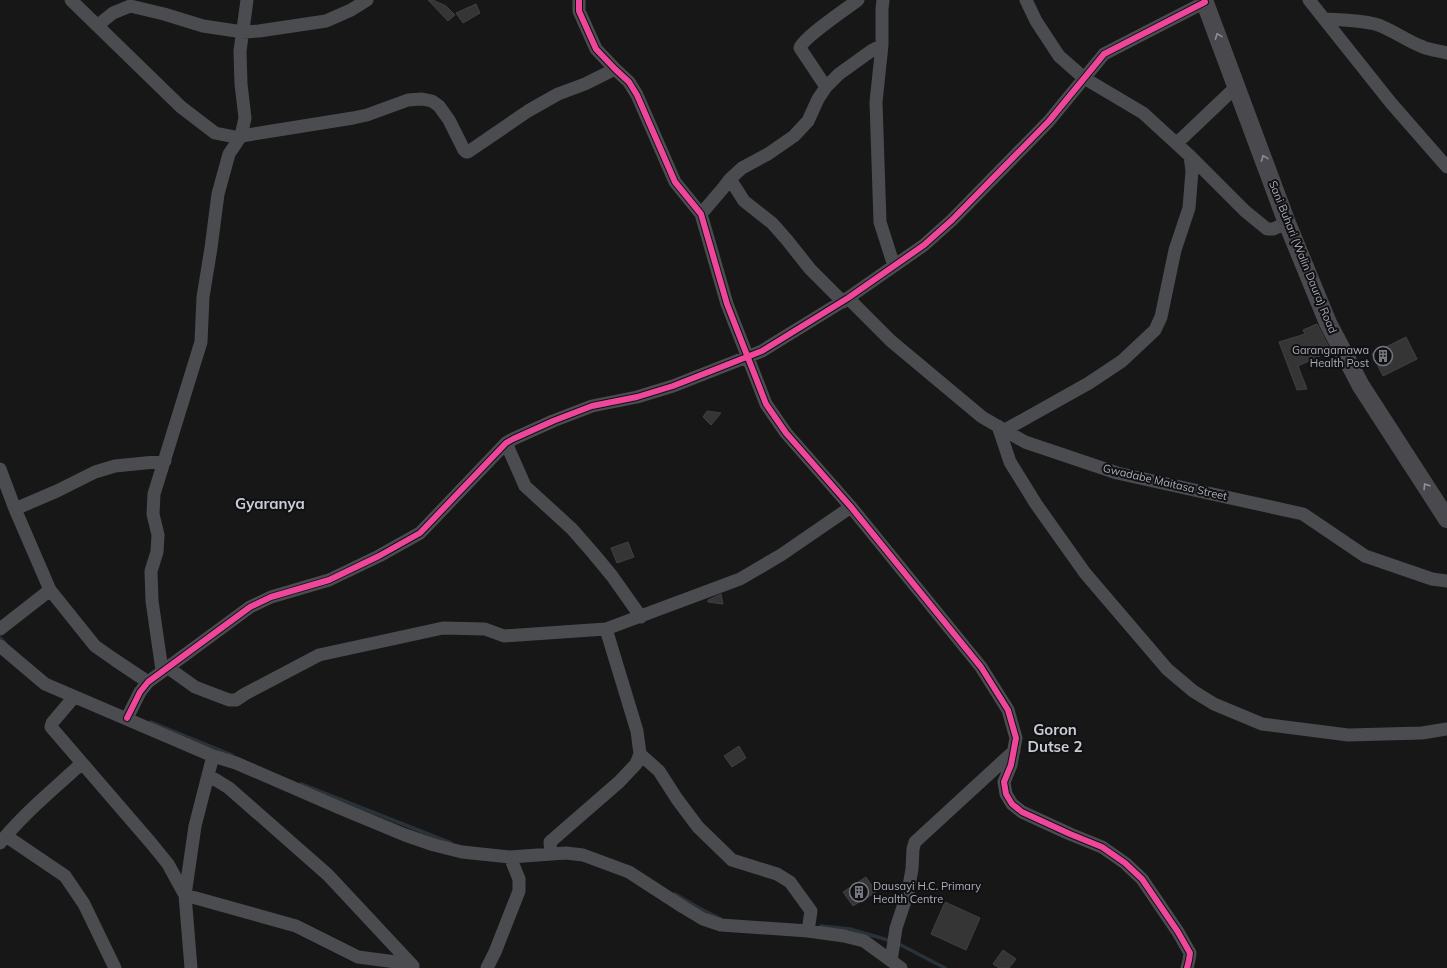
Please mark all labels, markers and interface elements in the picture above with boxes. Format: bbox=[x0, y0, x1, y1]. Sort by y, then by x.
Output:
one-way arrow bbox=[1214, 33, 1222, 40]
one-way arrow bbox=[1260, 155, 1268, 162]
street label: Sani Buhari (Walin Daura) Road bbox=[1266, 179, 1340, 335]
place label: Garangamawa Health Post bbox=[1292, 343, 1369, 370]
building icon: Garangamawa Health Post bbox=[1372, 345, 1394, 367]
street label: Gwadabe Maitasa Street bbox=[1101, 461, 1229, 503]
one-way arrow bbox=[1423, 483, 1431, 490]
district label: Gyaranya bbox=[235, 494, 305, 513]
district label: Goron Dutse 2 bbox=[1028, 720, 1082, 756]
place label: Dausayi H.C. Primary Health Centre bbox=[873, 879, 981, 906]
building icon: Dausayi H.C. Primary Health Centre bbox=[848, 881, 870, 903]

